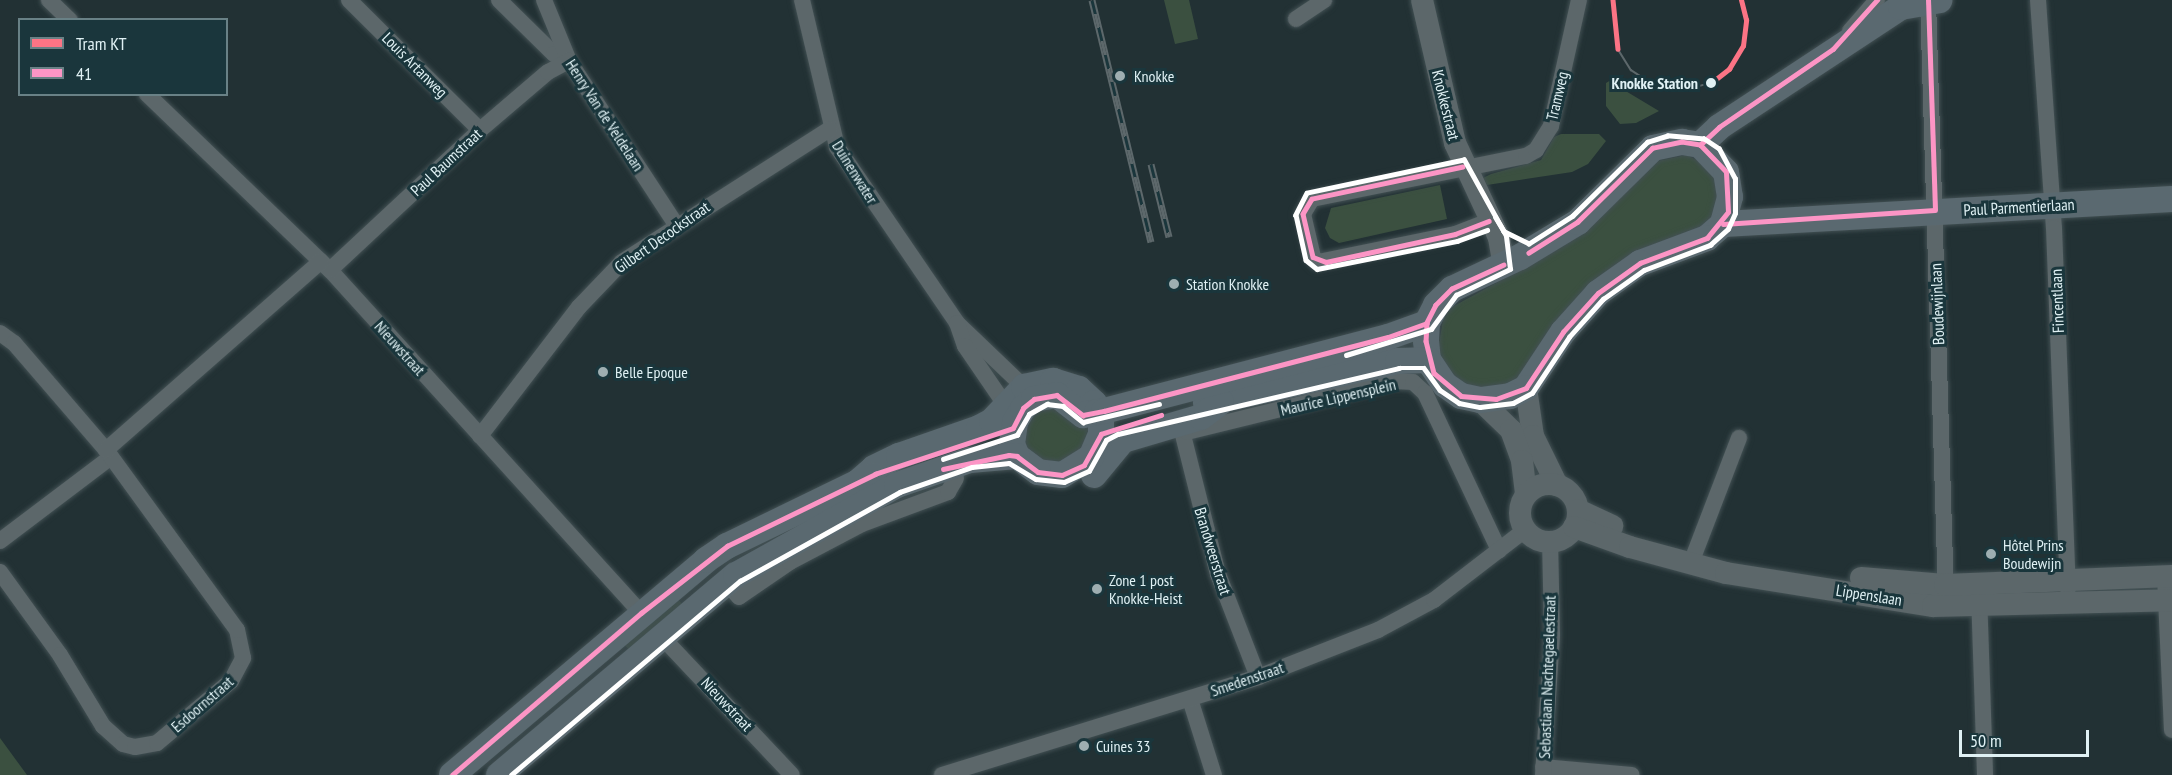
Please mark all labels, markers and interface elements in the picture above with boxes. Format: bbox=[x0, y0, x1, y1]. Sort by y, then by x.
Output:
legend bbox=[18, 18, 228, 96]
street label: Louis Artanweg bbox=[378, 28, 452, 102]
text: Tram KT bbox=[76, 32, 127, 55]
street label: Henry Van de Veldelaan bbox=[561, 55, 649, 175]
text: 41 bbox=[76, 62, 92, 85]
place label: Knokke bbox=[1134, 66, 1174, 86]
marker: Knokke bbox=[1111, 67, 1129, 85]
street label: Knokkestraat bbox=[1428, 68, 1464, 142]
street label: Tramweg bbox=[1542, 70, 1572, 122]
place label: Knokke Station bbox=[1612, 73, 1698, 93]
marker: Knokke Station bbox=[1702, 74, 1720, 92]
street label: Paul Baumstraat bbox=[407, 124, 485, 200]
street label: Duinenwater bbox=[828, 137, 882, 207]
street label: Paul Parmentierlaan bbox=[1963, 195, 2075, 219]
street label: Gilbert Decockstraat bbox=[611, 197, 713, 277]
street label: Boudewijnlaan bbox=[1926, 263, 1948, 345]
street label: Fincentlaan bbox=[2046, 269, 2068, 333]
place label: Station Knokke bbox=[1186, 274, 1269, 294]
marker: Station Knokke bbox=[1167, 277, 1181, 291]
street label: Nieuwstraat bbox=[371, 317, 429, 379]
place label: Belle Epoque bbox=[615, 362, 688, 382]
marker: Belle Epoque bbox=[596, 365, 610, 379]
street label: Maurice Lippensplein bbox=[1279, 374, 1397, 420]
street label: Brandweerstraat bbox=[1191, 505, 1235, 597]
place label: Hôtel Prins Boudewijn bbox=[2003, 535, 2064, 573]
marker: Hôtel Prins Boudewijn bbox=[1984, 547, 1998, 561]
place label: Zone 1 post Knokke-Heist bbox=[1109, 570, 1182, 608]
street label: Lippenslaan bbox=[1835, 580, 1903, 610]
marker: Zone 1 post Knokke-Heist bbox=[1090, 582, 1104, 596]
street label: Sebastiaan Nachtegaelestraat bbox=[1535, 595, 1559, 759]
street label: Smedenstraat bbox=[1208, 658, 1286, 700]
street label: Esdoornstraat bbox=[167, 672, 237, 736]
street label: Nieuwstraat bbox=[697, 673, 757, 735]
scale bar bbox=[1962, 718, 2092, 756]
text: 50 m bbox=[1970, 729, 2002, 752]
place label: Cuines 33 bbox=[1096, 736, 1150, 756]
marker: Cuines 33 bbox=[1077, 739, 1091, 753]

